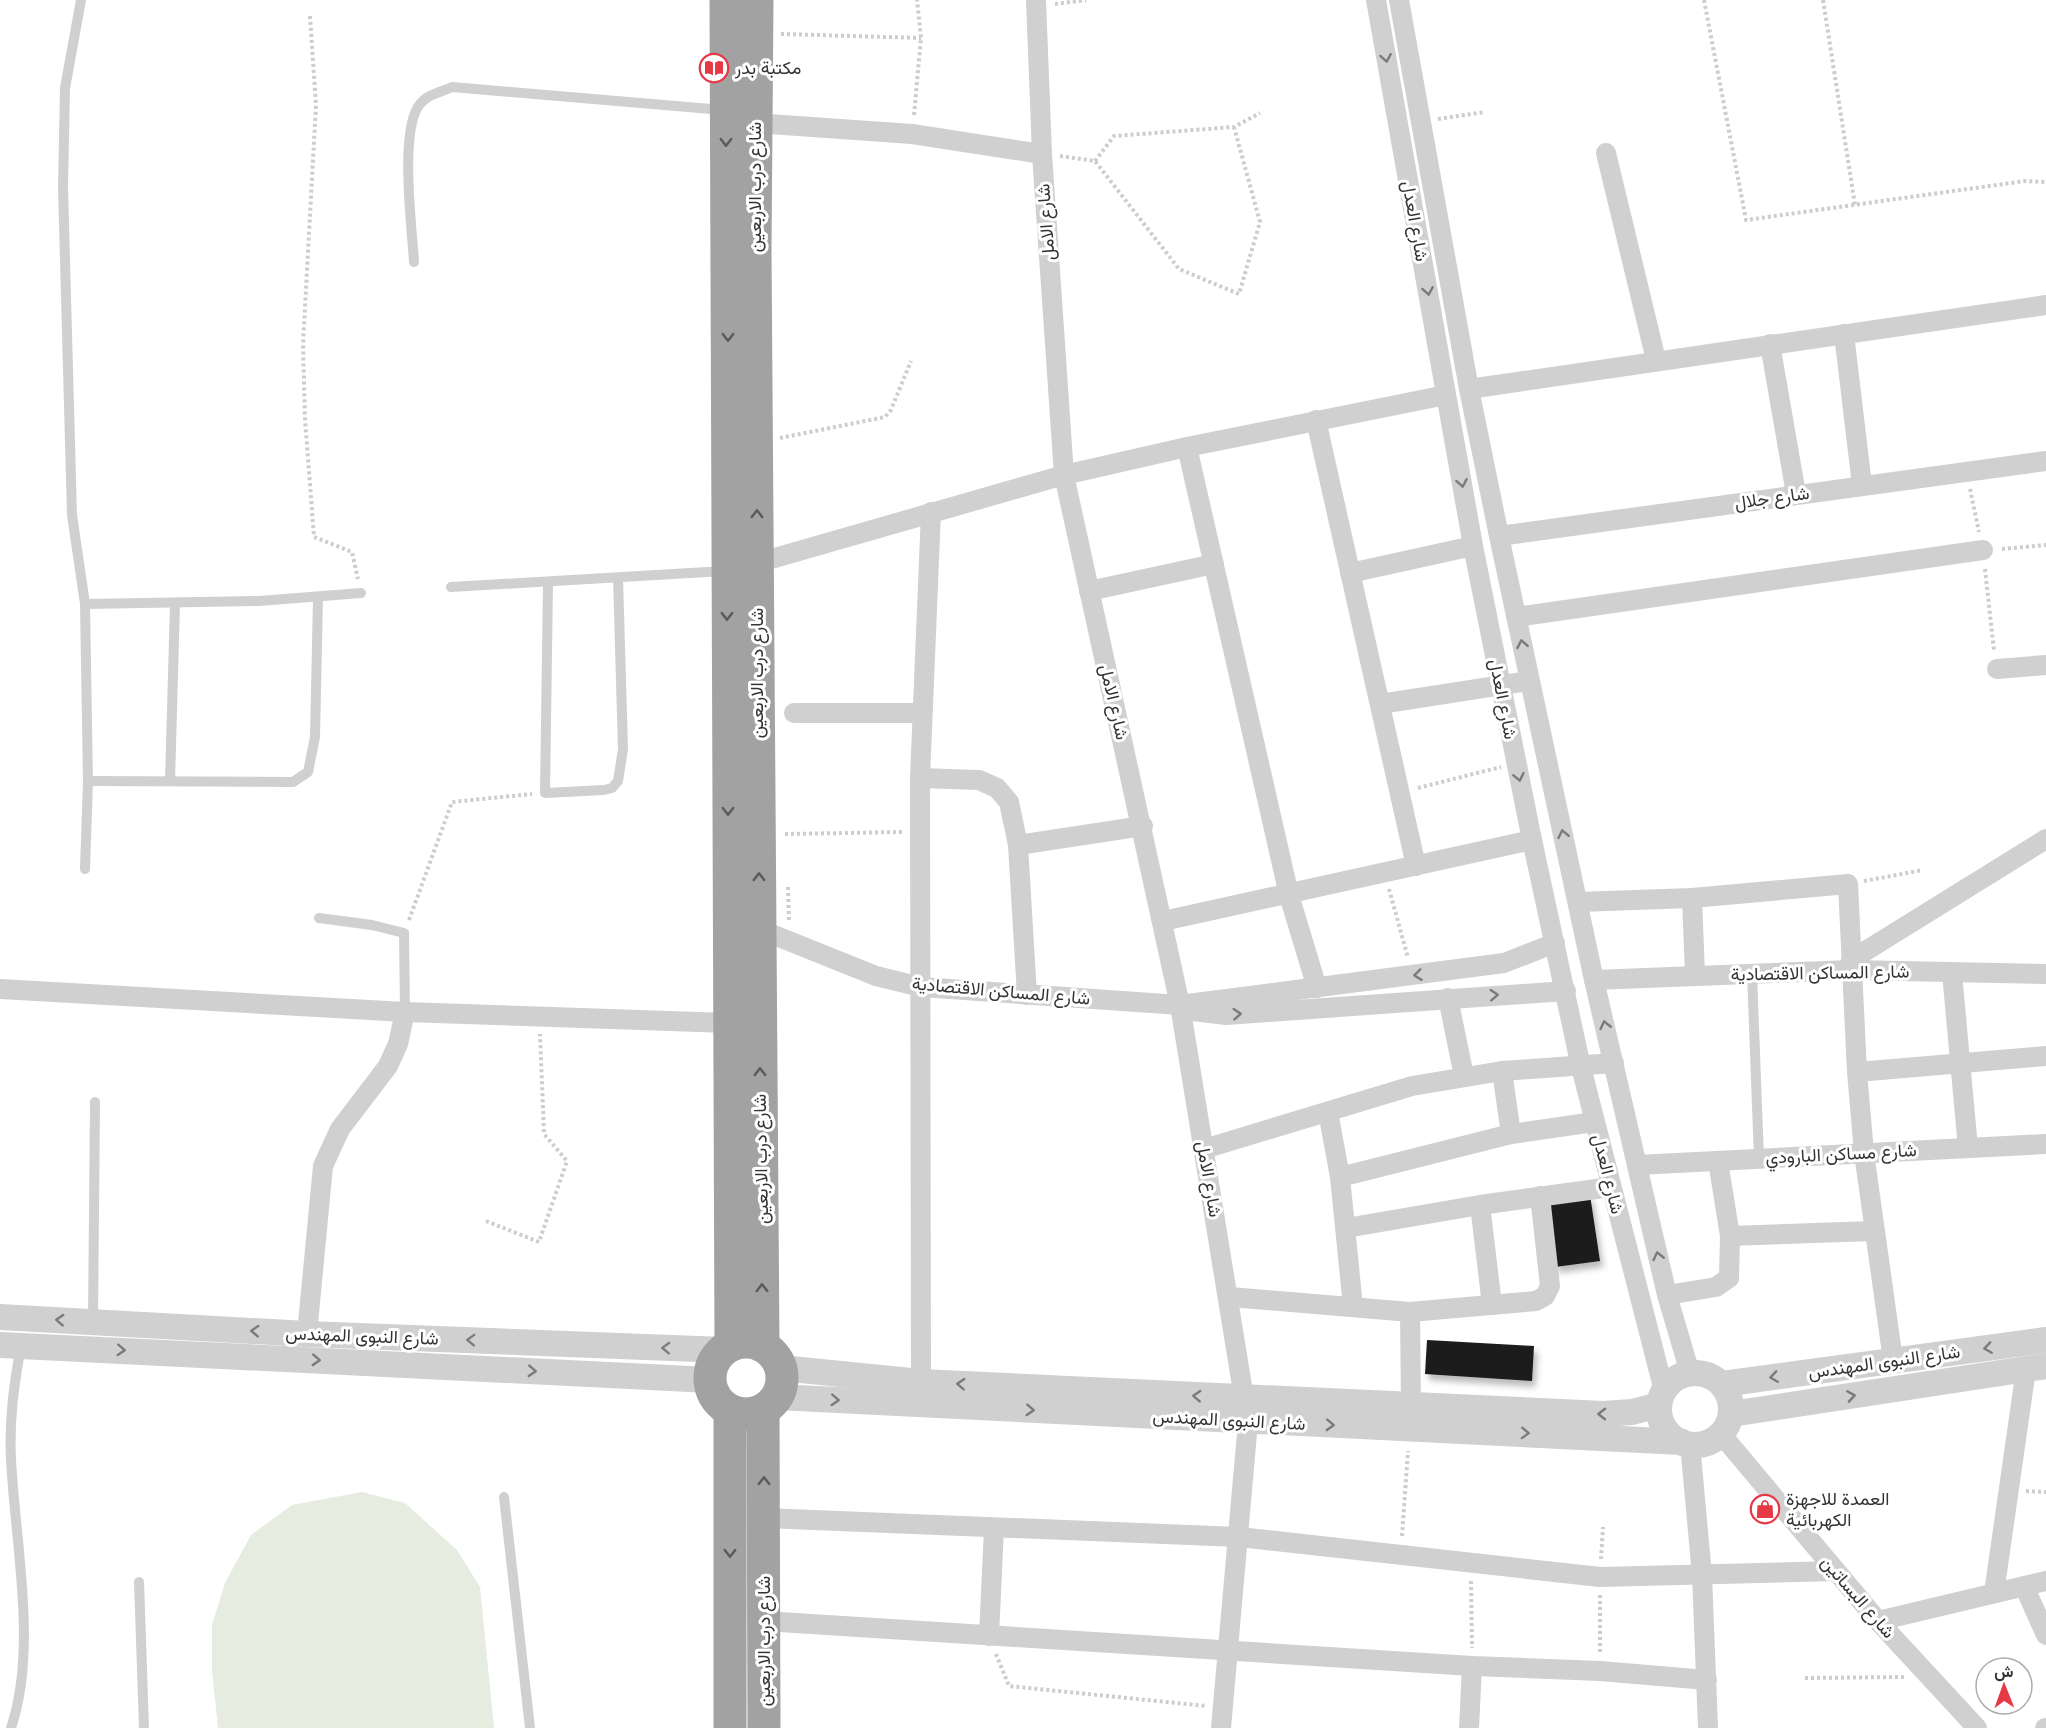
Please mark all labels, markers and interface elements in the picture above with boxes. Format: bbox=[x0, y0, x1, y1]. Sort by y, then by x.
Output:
library icon: مكتبة بدر bbox=[698, 52, 730, 84]
one-way arrow bbox=[1379, 52, 1392, 62]
place label: مكتبة بدر bbox=[734, 57, 801, 79]
street label: شارع درب الاربعين bbox=[744, 122, 767, 252]
one-way arrow bbox=[720, 138, 733, 147]
street label: شارع العدل bbox=[1396, 179, 1433, 263]
street label: شارع الامل bbox=[1032, 183, 1061, 261]
one-way arrow bbox=[1421, 286, 1434, 296]
one-way arrow bbox=[721, 333, 734, 342]
one-way arrow bbox=[1455, 478, 1468, 488]
street label: شارع جلال bbox=[1733, 482, 1811, 515]
one-way arrow bbox=[750, 509, 763, 518]
street label: شارع درب الاربعين bbox=[746, 608, 769, 738]
one-way arrow bbox=[721, 612, 733, 621]
one-way arrow bbox=[1516, 639, 1529, 649]
street label: شارع العدل bbox=[1483, 657, 1522, 741]
street label: شارع الامل bbox=[1094, 662, 1133, 742]
one-way arrow bbox=[1512, 772, 1525, 782]
one-way arrow bbox=[722, 807, 734, 816]
one-way arrow bbox=[1557, 830, 1570, 840]
one-way arrow bbox=[753, 872, 765, 881]
street label: شارع المساكن الاقتصادية bbox=[1730, 960, 1910, 987]
one-way arrow bbox=[1413, 968, 1422, 981]
street label: شارع المساكن الاقتصادية bbox=[911, 972, 1091, 1011]
one-way arrow bbox=[1489, 989, 1498, 1002]
one-way arrow bbox=[1232, 1008, 1241, 1021]
one-way arrow bbox=[1599, 1020, 1612, 1030]
one-way arrow bbox=[754, 1067, 766, 1076]
street label: شارع درب الاربعين bbox=[749, 1094, 774, 1224]
street label: شارع العدل bbox=[1586, 1132, 1629, 1216]
street label: شارع الامل bbox=[1191, 1139, 1227, 1219]
street label: شارع مساكن البارودي bbox=[1765, 1139, 1917, 1173]
one-way arrow bbox=[1652, 1251, 1665, 1261]
one-way arrow bbox=[756, 1283, 768, 1292]
one-way arrow bbox=[56, 1313, 65, 1326]
street label: شارع النبوى المهندس bbox=[285, 1322, 439, 1351]
one-way arrow bbox=[250, 1325, 259, 1338]
one-way arrow bbox=[466, 1334, 475, 1347]
street label: شارع النبوى المهندس bbox=[1807, 1340, 1962, 1385]
one-way arrow bbox=[661, 1341, 670, 1354]
one-way arrow bbox=[1983, 1341, 1993, 1353]
one-way arrow bbox=[117, 1344, 126, 1357]
one-way arrow bbox=[312, 1354, 321, 1367]
one-way arrow bbox=[527, 1364, 536, 1377]
one-way arrow bbox=[1769, 1371, 1779, 1383]
one-way arrow bbox=[956, 1378, 965, 1391]
one-way arrow bbox=[1193, 1390, 1202, 1403]
one-way arrow bbox=[1847, 1391, 1856, 1403]
one-way arrow bbox=[831, 1394, 840, 1407]
one-way arrow bbox=[1026, 1404, 1035, 1417]
street label: شارع النبوى المهندس bbox=[1152, 1405, 1306, 1436]
one-way arrow bbox=[1598, 1408, 1607, 1420]
one-way arrow bbox=[1325, 1419, 1334, 1432]
one-way arrow bbox=[1520, 1427, 1529, 1440]
one-way arrow bbox=[758, 1476, 770, 1485]
place label: العمدة للاجهزة الكهربائية bbox=[1786, 1488, 1890, 1531]
shop icon: العمدة للاجهزة الكهربائية bbox=[1749, 1493, 1781, 1525]
one-way arrow bbox=[724, 1549, 736, 1558]
street label: شارع البساتين bbox=[1815, 1551, 1900, 1643]
street label: شارع درب الاربعين bbox=[753, 1576, 776, 1706]
north arrow bbox=[1974, 1656, 2034, 1716]
text: ش bbox=[1994, 1662, 2014, 1681]

